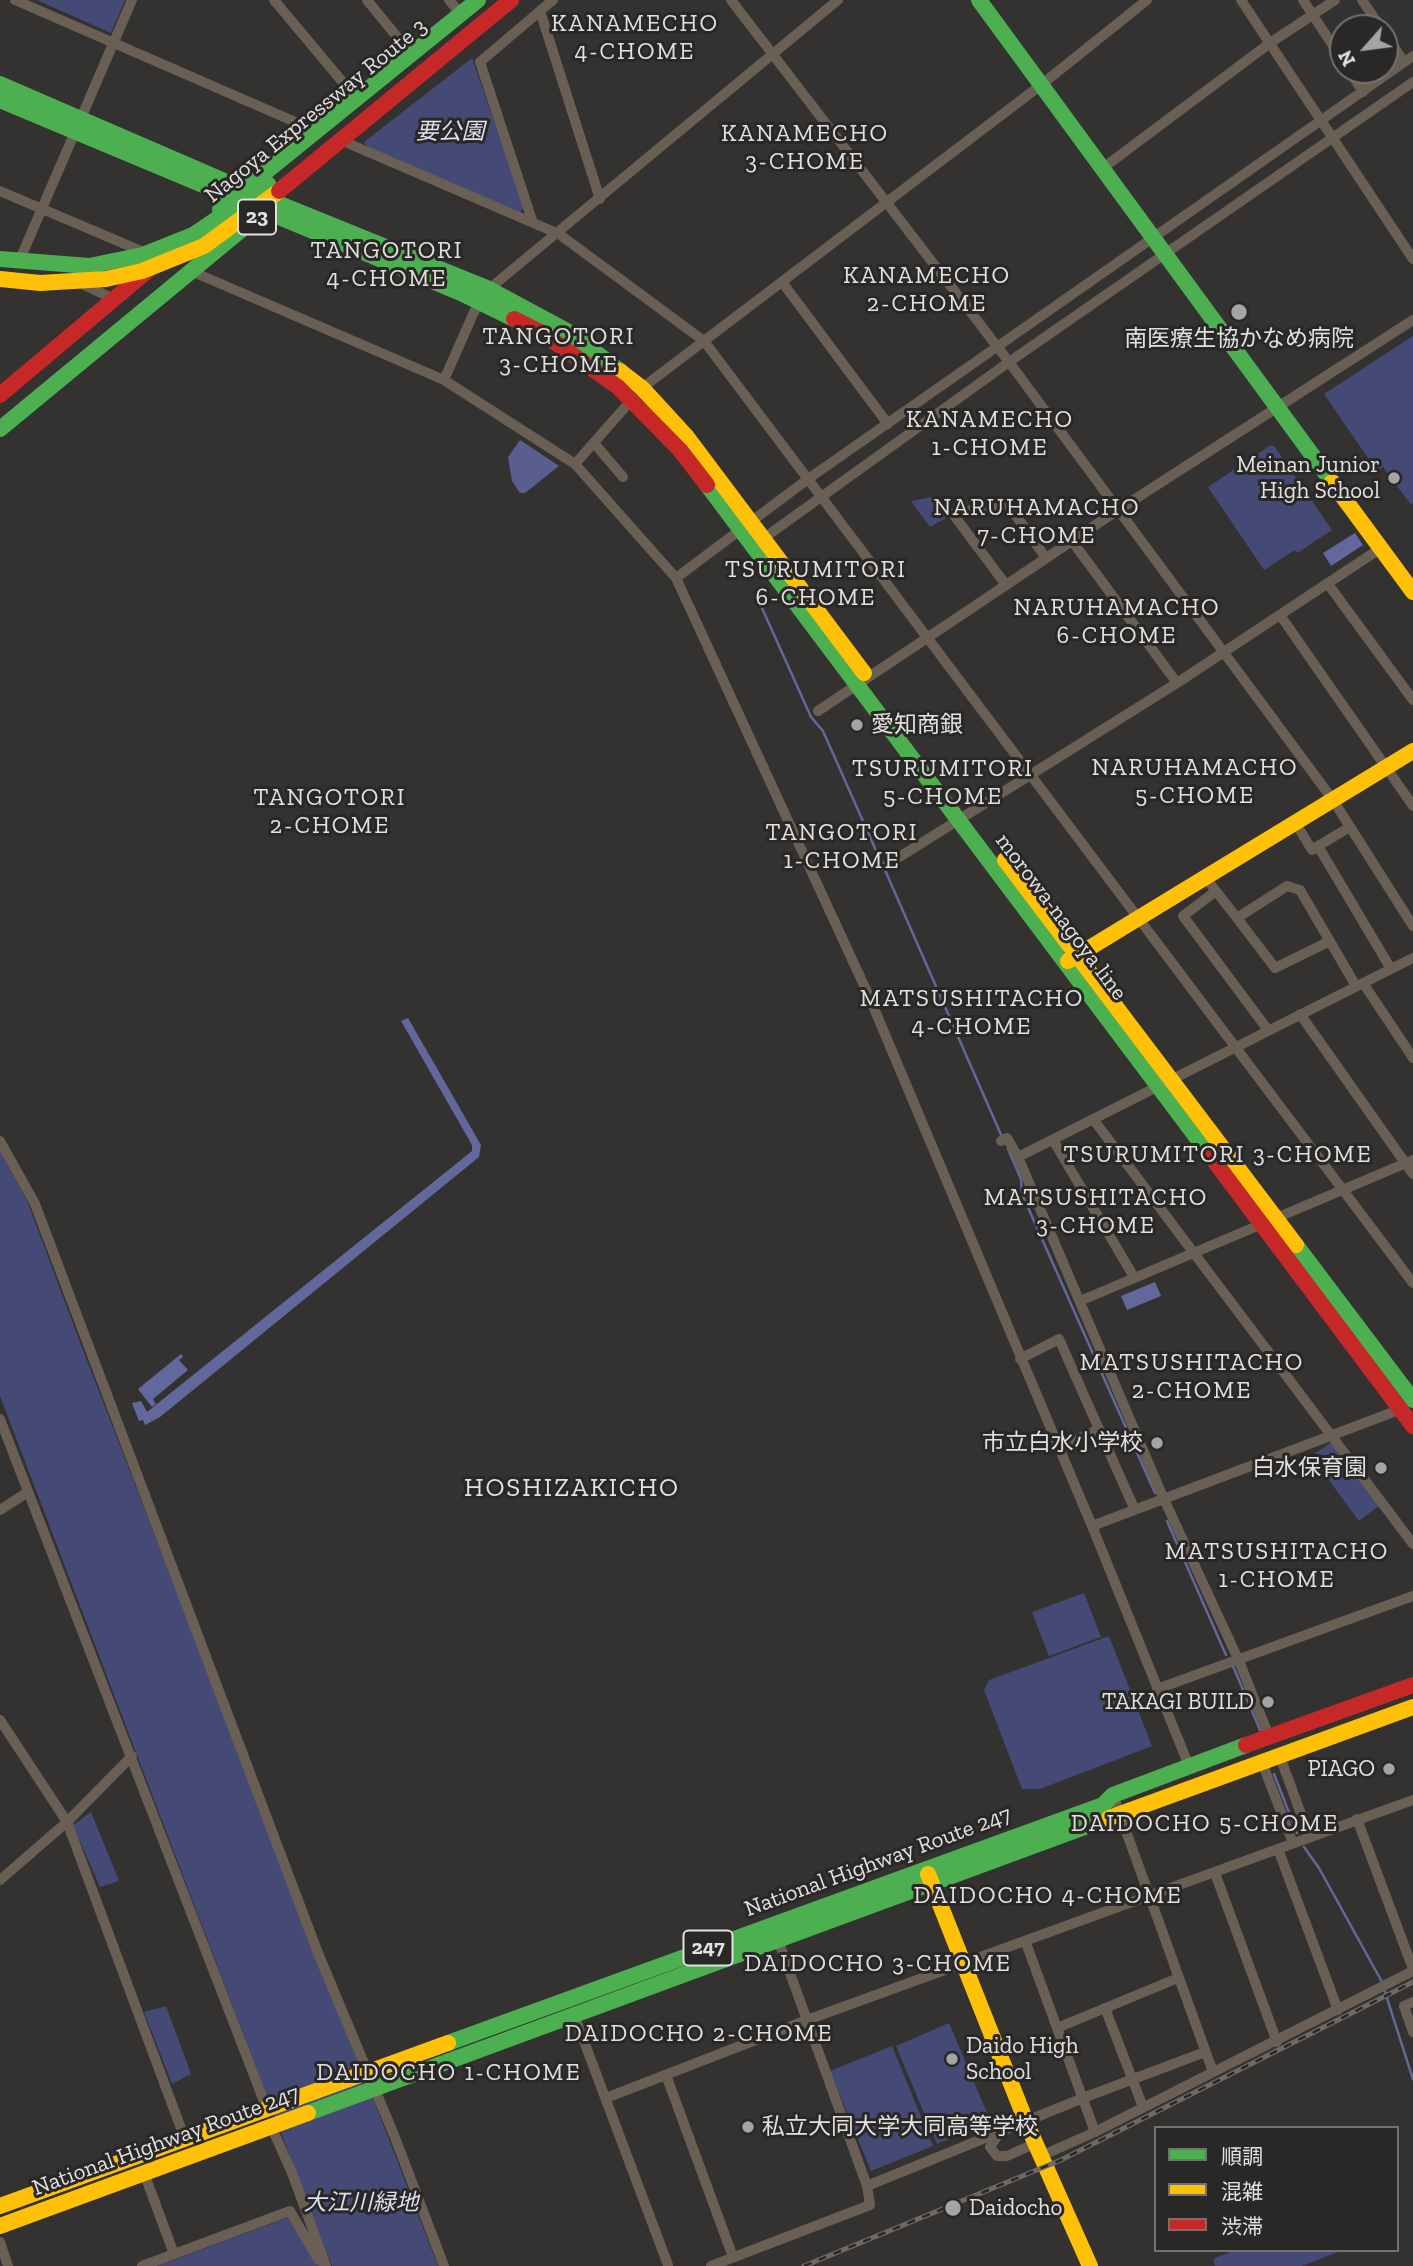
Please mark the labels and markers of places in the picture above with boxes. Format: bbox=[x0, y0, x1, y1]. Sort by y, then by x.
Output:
marker: 南医療生協かなめ病院 bbox=[1229, 302, 1249, 322]
place label: 南医療生協かなめ病院 bbox=[1124, 325, 1354, 353]
place label: Meinan Junior High School bbox=[1236, 451, 1380, 505]
marker: Meinan Junior High School bbox=[1386, 470, 1402, 486]
place label: 愛知商銀 bbox=[871, 711, 963, 739]
marker: 愛知商銀 bbox=[849, 717, 865, 733]
place label: 市立白水小学校 bbox=[982, 1429, 1143, 1457]
marker: 市立白水小学校 bbox=[1149, 1435, 1165, 1451]
place label: 白水保育園 bbox=[1252, 1454, 1367, 1482]
marker: 白水保育園 bbox=[1373, 1460, 1389, 1476]
place label: TAKAGI BUILD bbox=[1102, 1688, 1254, 1716]
marker: TAKAGI BUILD bbox=[1260, 1694, 1276, 1710]
place label: PIAGO bbox=[1308, 1755, 1375, 1783]
marker: PIAGO bbox=[1381, 1761, 1397, 1777]
place label: Daido High School bbox=[966, 2032, 1079, 2086]
marker: Daido High School bbox=[944, 2051, 960, 2067]
place label: 私立大同大学大同高等学校 bbox=[762, 2113, 1038, 2141]
marker: 私立大同大学大同高等学校 bbox=[740, 2119, 756, 2135]
place label: Daidocho bbox=[969, 2194, 1062, 2222]
marker: Daidocho bbox=[943, 2198, 963, 2218]

